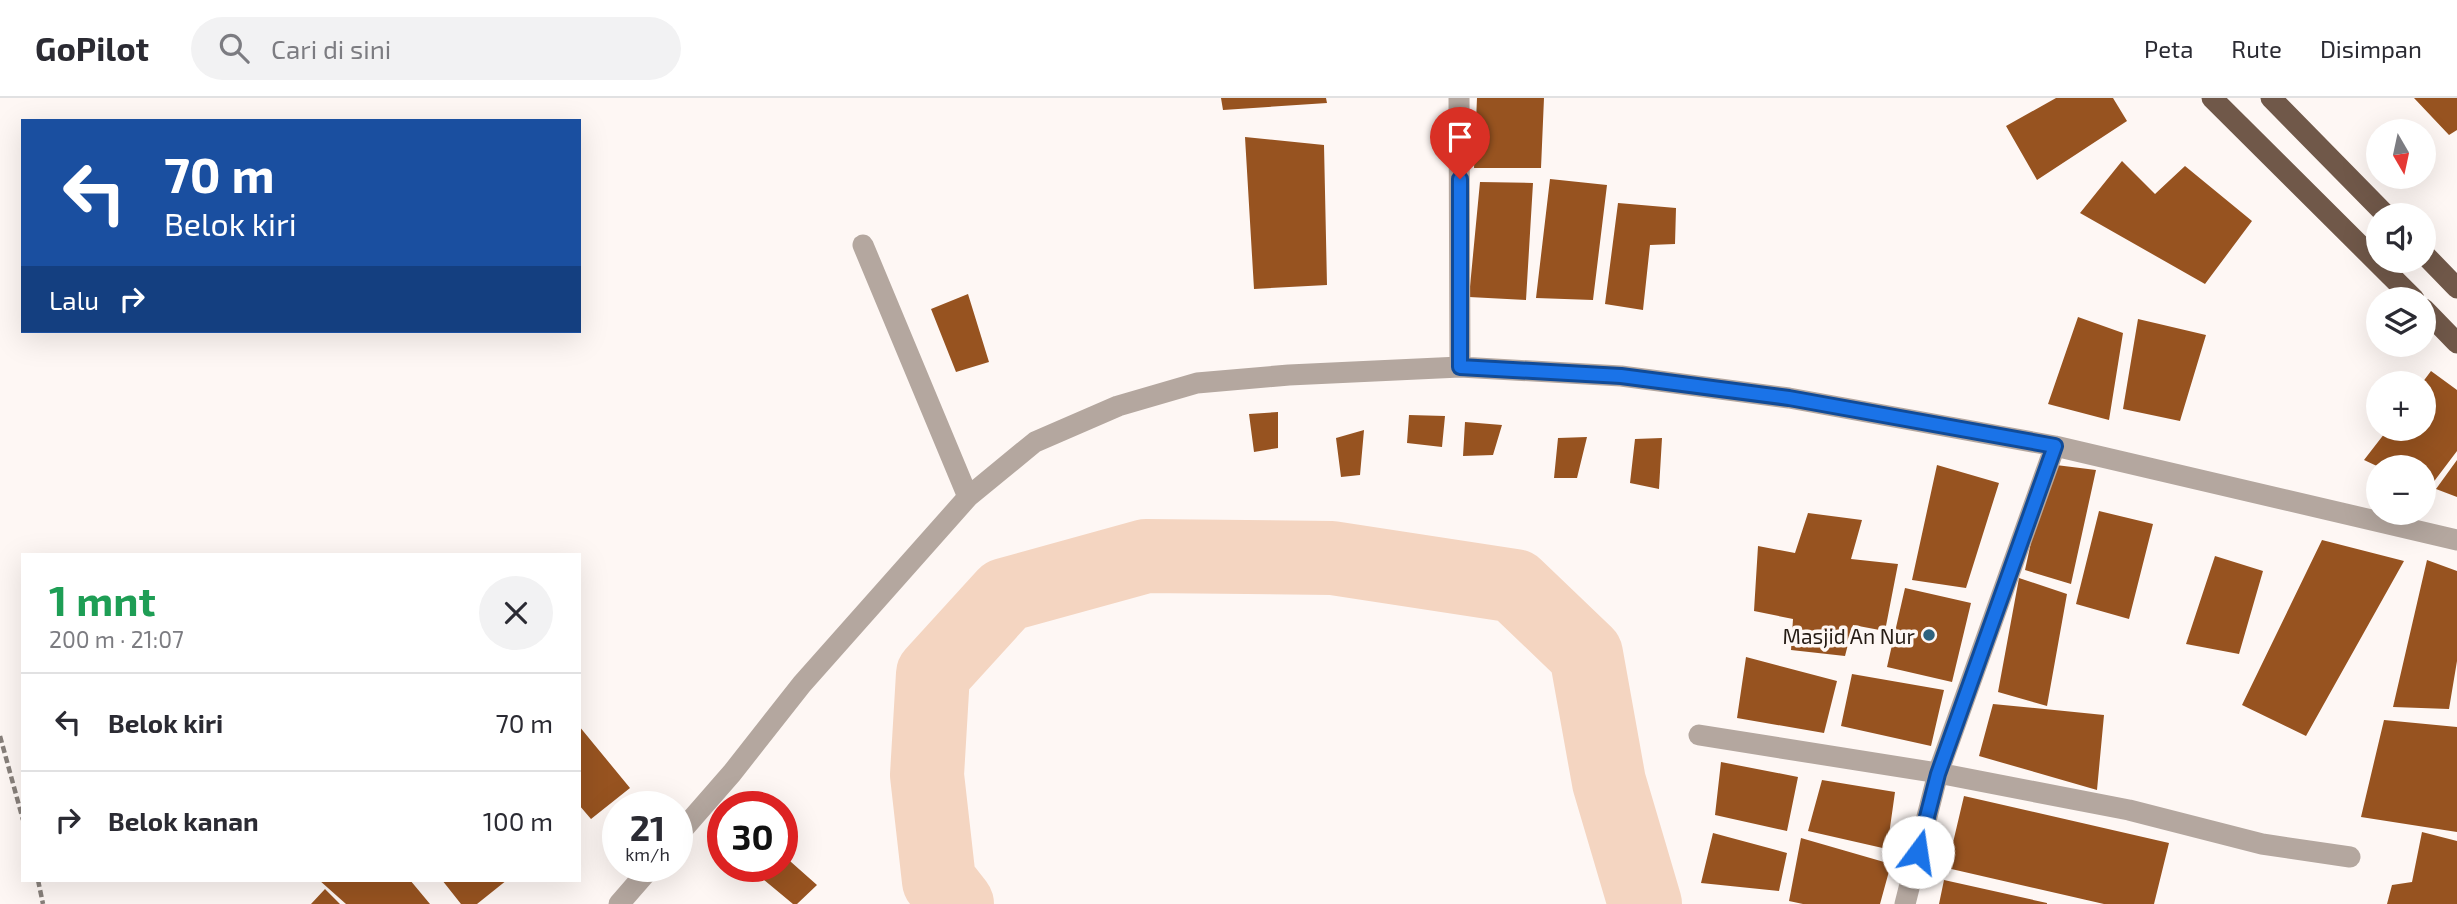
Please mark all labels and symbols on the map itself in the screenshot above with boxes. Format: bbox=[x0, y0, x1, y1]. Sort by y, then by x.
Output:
pin bbox=[1430, 107, 1490, 179]
north arrow bbox=[2366, 119, 2436, 189]
place label: Masjid An Nur bbox=[1783, 623, 1916, 649]
marker: Masjid An Nur bbox=[1921, 627, 1937, 643]
speed limit sign: 30 bbox=[707, 791, 798, 882]
position arrow bbox=[1881, 815, 1955, 889]

